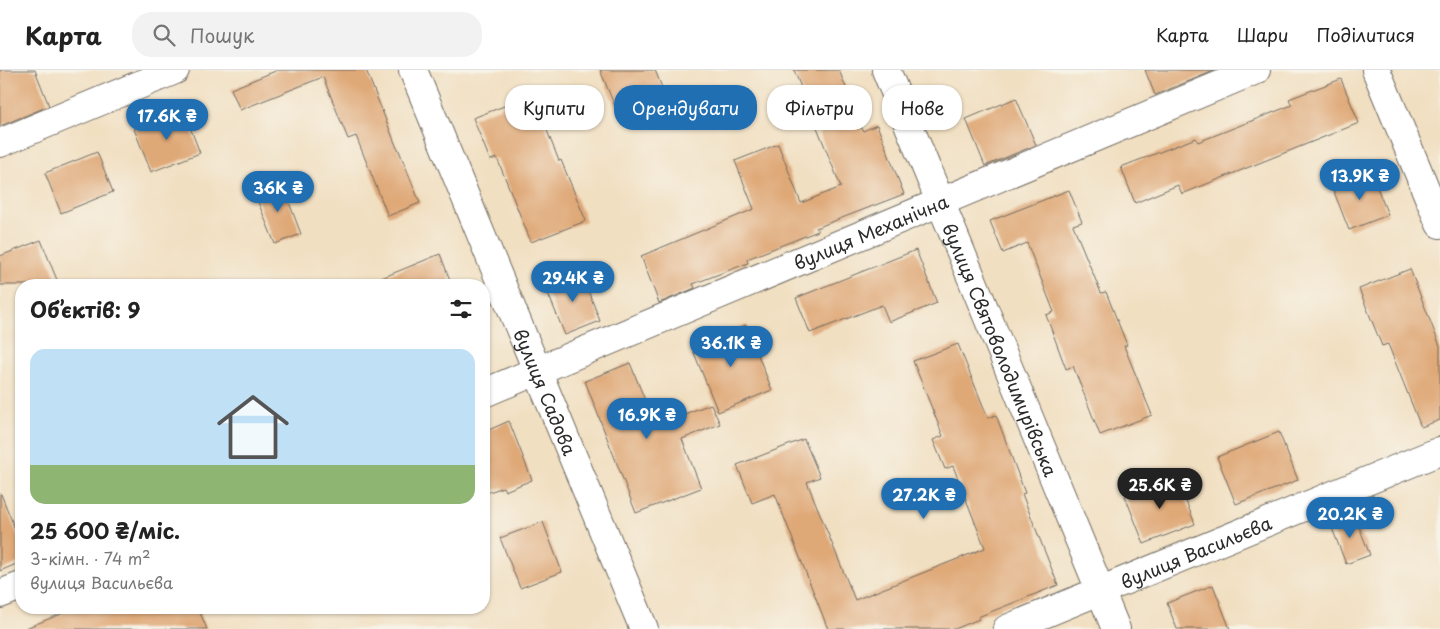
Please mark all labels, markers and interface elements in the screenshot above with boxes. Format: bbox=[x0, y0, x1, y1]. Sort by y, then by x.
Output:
search box bbox=[132, 12, 482, 57]
text: Карта bbox=[25, 17, 102, 53]
icon: search bbox=[150, 21, 178, 49]
text: Пошук bbox=[190, 21, 254, 49]
text: Карта bbox=[1156, 21, 1209, 48]
text: Шари bbox=[1237, 21, 1289, 48]
text: Поділитися bbox=[1317, 21, 1415, 48]
chip: Купити bbox=[505, 85, 604, 130]
chip: Орендувати bbox=[614, 85, 757, 130]
chip: Фільтри bbox=[767, 85, 872, 130]
chip: Нове bbox=[882, 85, 962, 130]
pin: 17.6K ₴ bbox=[121, 98, 213, 141]
text: 17.6K ₴ bbox=[137, 103, 197, 127]
pin: 13.9K ₴ bbox=[1314, 158, 1406, 201]
text: 13.9K ₴ bbox=[1331, 163, 1389, 187]
pin: 36K ₴ bbox=[243, 170, 313, 213]
text: 36K ₴ bbox=[253, 175, 303, 199]
street label: вулиця Механічна bbox=[789, 187, 953, 276]
street label: вулиця Святоволодимирівська bbox=[937, 218, 1065, 481]
pin: 29.4K ₴ bbox=[527, 260, 619, 303]
text: 29.4K ₴ bbox=[542, 265, 604, 289]
text: Об’єктів: 9 bbox=[30, 293, 141, 325]
icon: filters bbox=[447, 295, 475, 323]
street label: вулиця Садова bbox=[508, 324, 584, 460]
pin: 36.1K ₴ bbox=[685, 326, 777, 368]
text: 36.1K ₴ bbox=[701, 330, 761, 354]
icon: home bbox=[208, 382, 298, 472]
pin: 16.9K ₴ bbox=[601, 398, 693, 440]
text: 16.9K ₴ bbox=[618, 402, 676, 426]
pin: 25.6K ₴ bbox=[1114, 468, 1206, 510]
text: 25.6K ₴ bbox=[1128, 472, 1192, 496]
pin: 27.2K ₴ bbox=[878, 478, 970, 520]
text: 27.2K ₴ bbox=[892, 482, 956, 506]
pin: 20.2K ₴ bbox=[1304, 496, 1396, 539]
text: 20.2K ₴ bbox=[1317, 501, 1383, 525]
street label: вулиця Васильєва bbox=[1116, 508, 1276, 595]
text: 25 600 ₴/міс. bbox=[30, 514, 180, 546]
text: 3-кімн. · 74 m² bbox=[30, 546, 151, 570]
text: вулиця Васильєва bbox=[30, 570, 173, 594]

